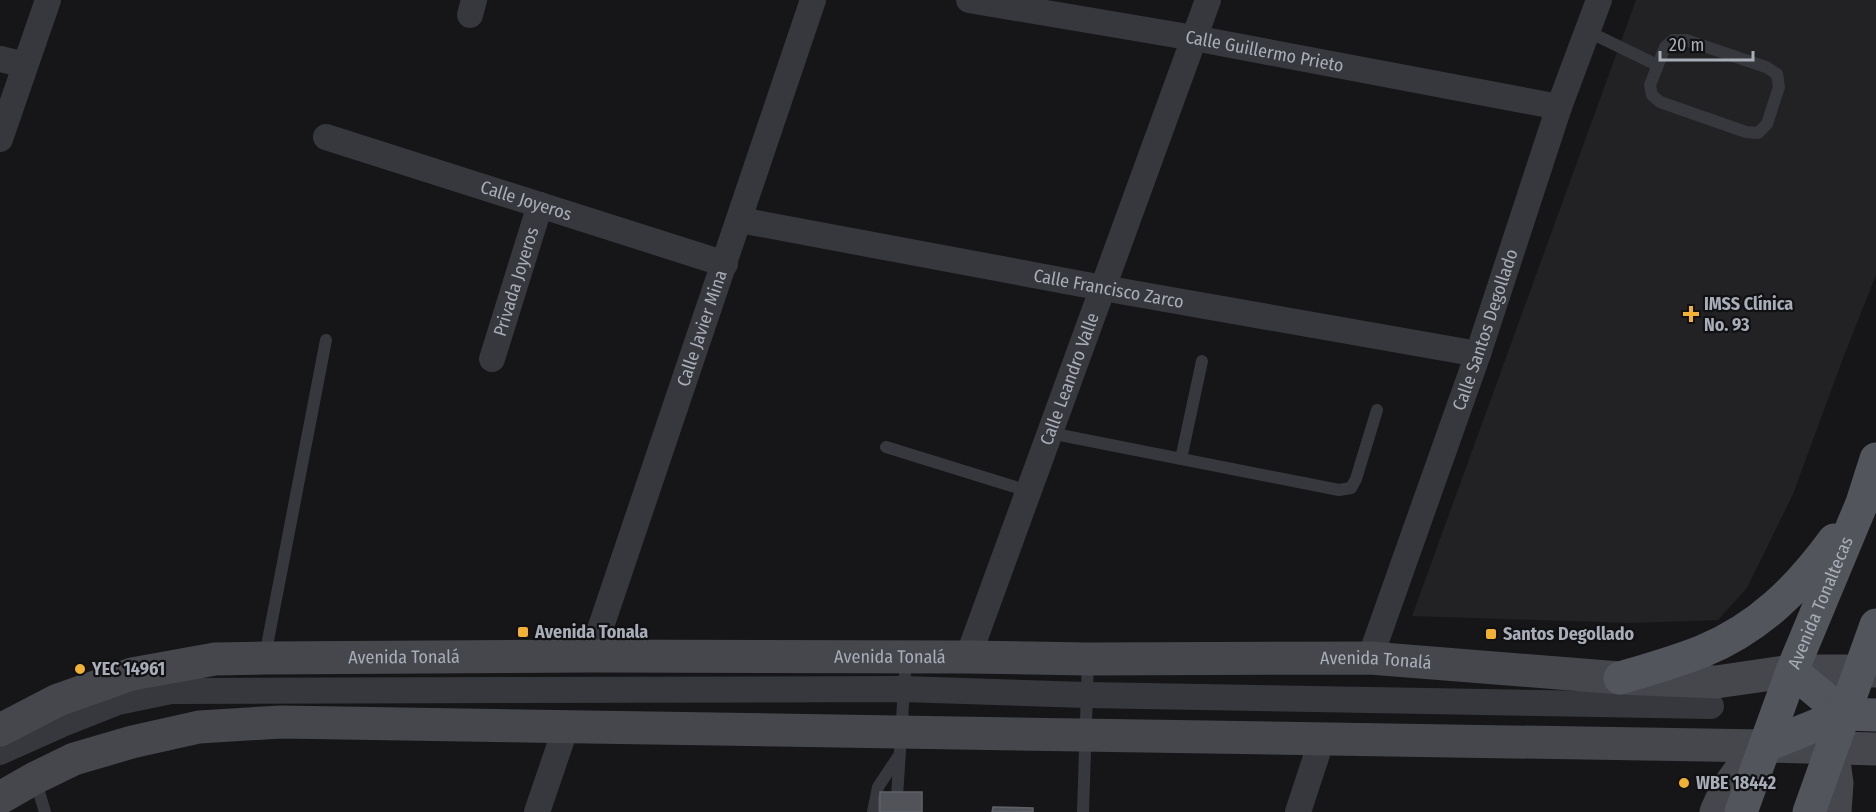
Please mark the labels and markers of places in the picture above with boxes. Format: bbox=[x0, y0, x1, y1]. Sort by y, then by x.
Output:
place label: IMSS Clínica No. 93 bbox=[1704, 293, 1793, 336]
marker: IMSS Clínica No. 93 bbox=[1682, 305, 1700, 323]
place label: Avenida Tonala bbox=[534, 621, 648, 643]
place label: Santos Degollado bbox=[1503, 623, 1634, 645]
marker: Avenida Tonala bbox=[516, 625, 530, 639]
marker: Santos Degollado bbox=[1484, 627, 1498, 641]
place label: YEC 14961 bbox=[91, 658, 165, 680]
marker: YEC 14961 bbox=[73, 662, 87, 676]
place label: WBE 18442 bbox=[1696, 772, 1776, 794]
marker: WBE 18442 bbox=[1677, 776, 1691, 790]

